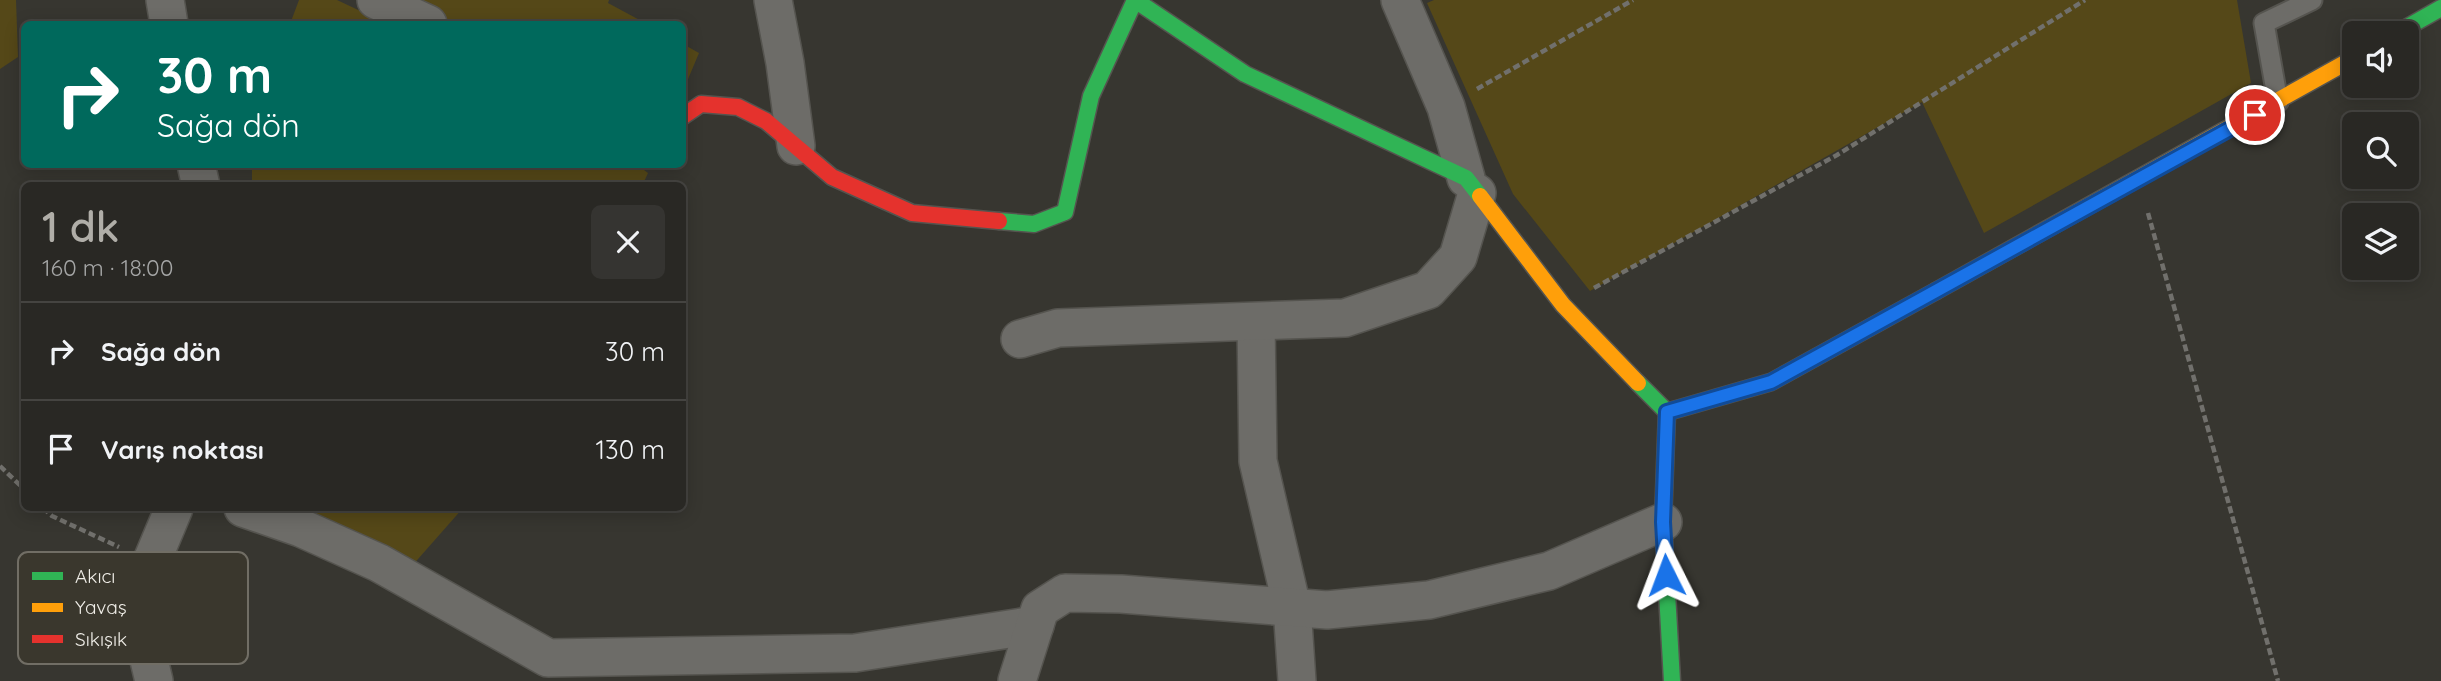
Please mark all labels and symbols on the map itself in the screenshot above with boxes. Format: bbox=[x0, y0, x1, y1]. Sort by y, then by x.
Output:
pin bbox=[2225, 85, 2285, 145]
position arrow bbox=[1629, 538, 1703, 612]
legend bbox=[18, 552, 248, 664]
text: Akıcı bbox=[75, 564, 115, 588]
text: Yavaş bbox=[75, 595, 127, 619]
text: Sıkışık bbox=[75, 627, 127, 651]

